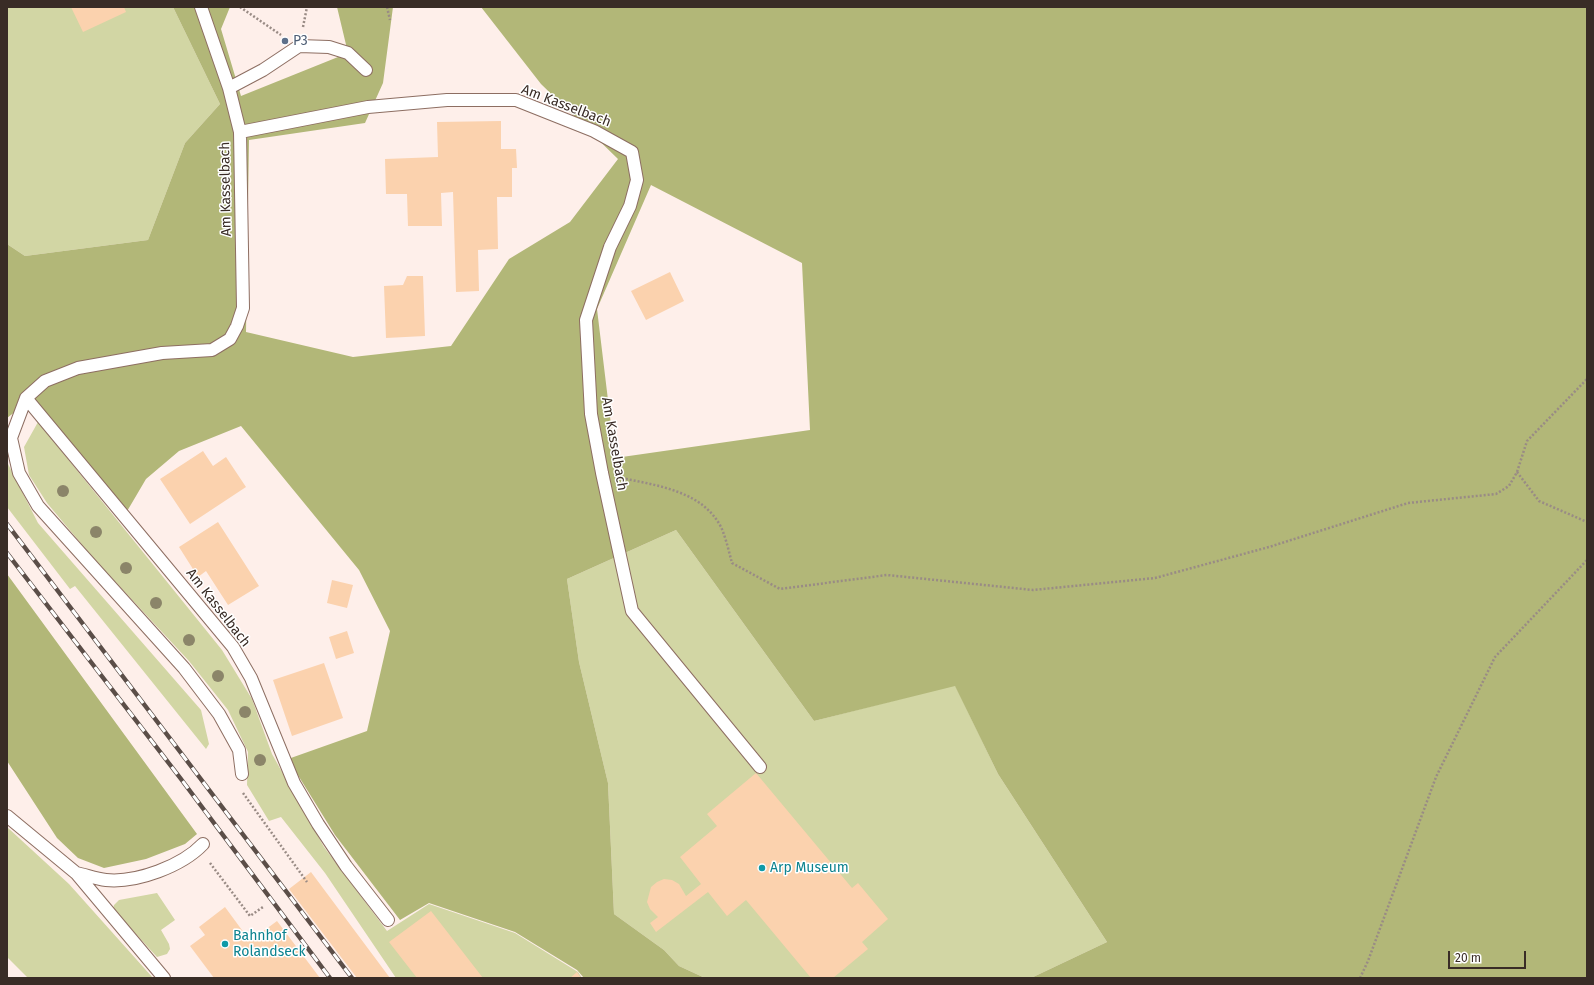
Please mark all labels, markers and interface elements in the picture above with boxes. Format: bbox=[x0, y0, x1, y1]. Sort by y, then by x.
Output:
place label: P3 bbox=[293, 33, 308, 49]
marker: P3 bbox=[280, 36, 290, 46]
street label: Am Kasselbach bbox=[519, 81, 613, 131]
street label: Am Kasselbach bbox=[217, 142, 235, 236]
street label: Am Kasselbach bbox=[598, 396, 630, 492]
street label: Am Kasselbach bbox=[182, 566, 254, 650]
place label: Arp Museum bbox=[770, 860, 849, 876]
marker: Arp Museum bbox=[757, 863, 767, 873]
place label: Bahnhof Rolandseck bbox=[233, 928, 306, 960]
marker: Bahnhof Rolandseck bbox=[220, 939, 230, 949]
scale bar bbox=[1450, 943, 1528, 969]
text: 20 m bbox=[1455, 951, 1481, 965]

